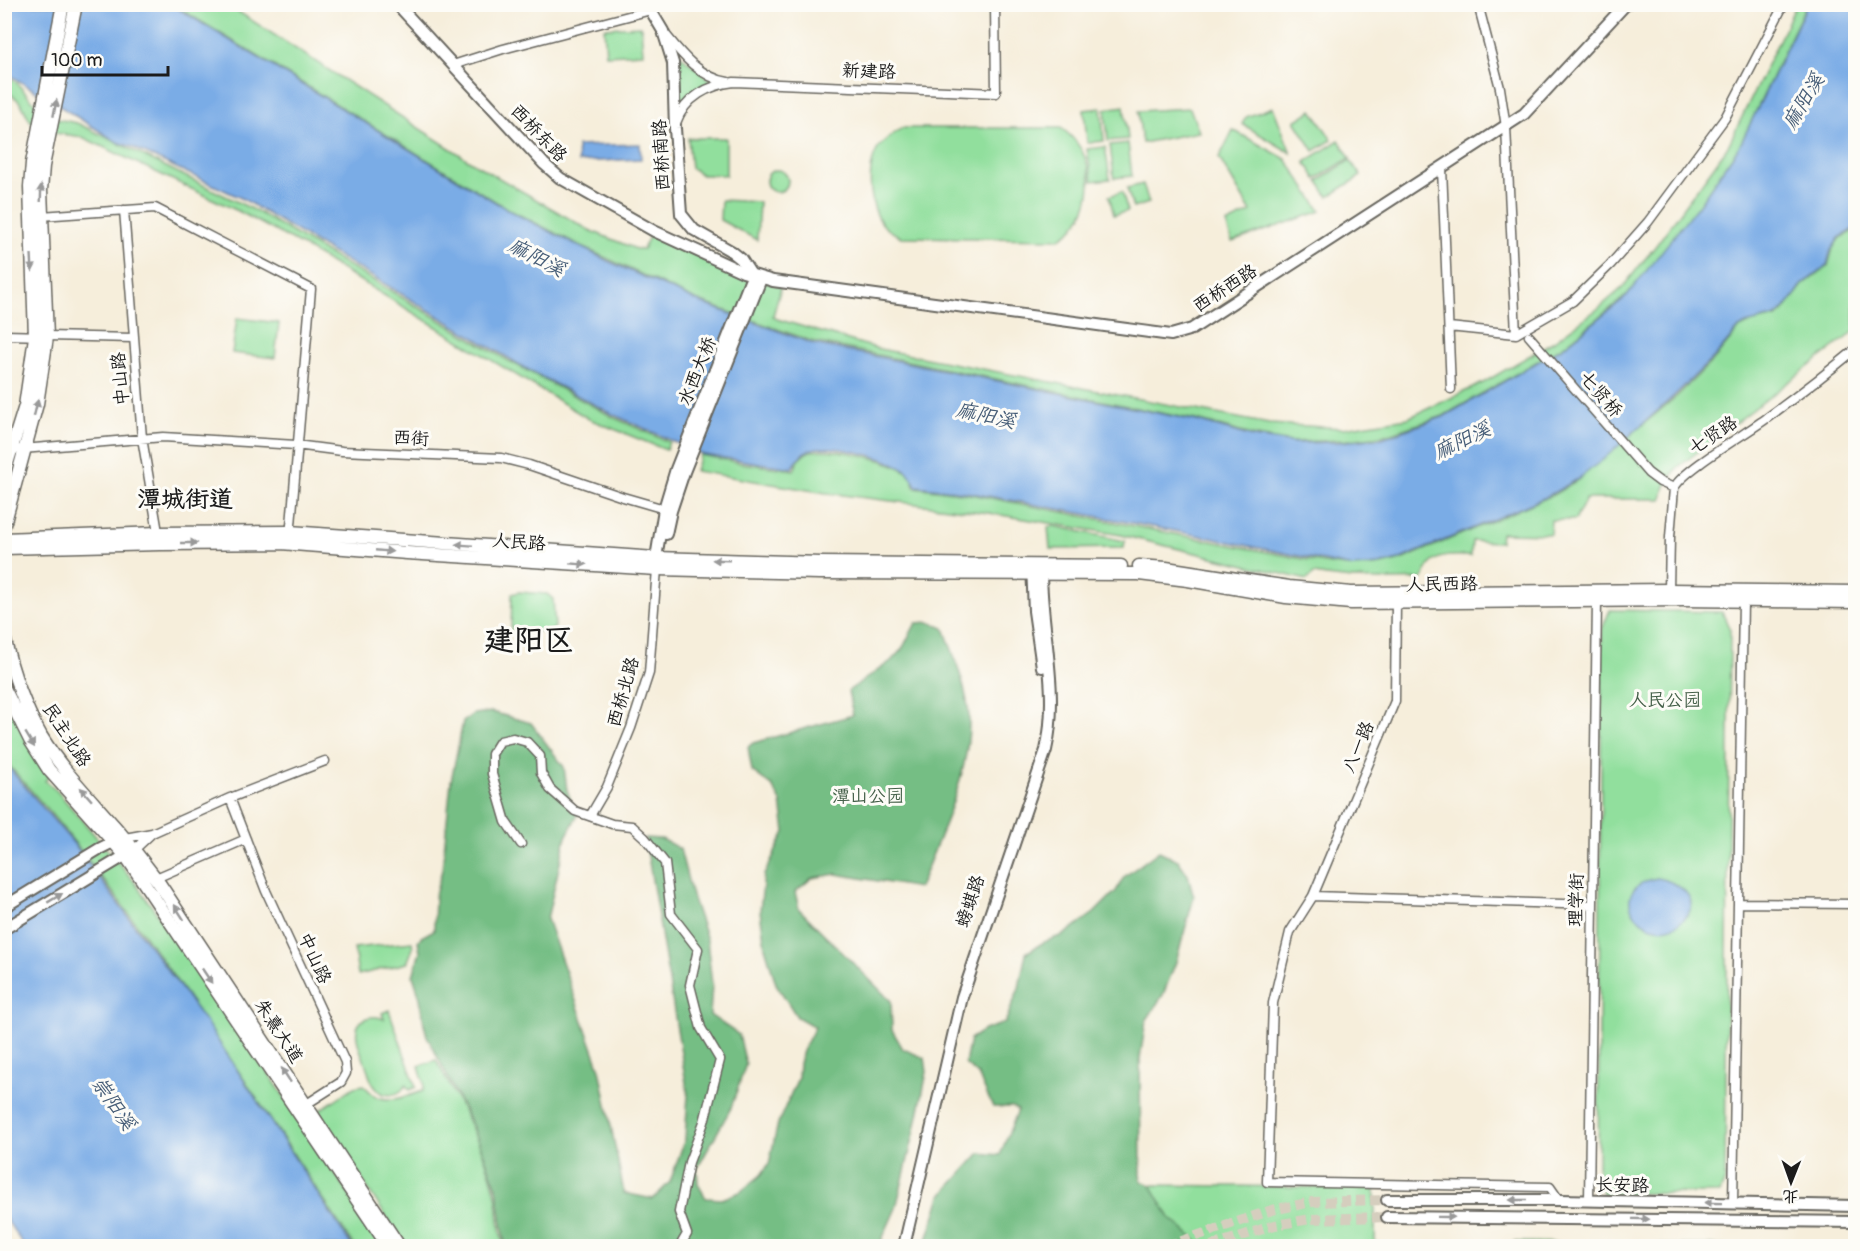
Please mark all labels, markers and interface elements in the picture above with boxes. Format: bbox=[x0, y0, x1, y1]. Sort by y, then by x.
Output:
scale bar bbox=[42, 39, 168, 77]
text: 100 m bbox=[51, 49, 103, 72]
street label: 新建路 bbox=[842, 59, 896, 84]
water label: 麻阳溪 bbox=[1777, 68, 1830, 133]
one-way arrow bbox=[51, 99, 60, 118]
street label: 西桥东路 bbox=[505, 99, 572, 167]
street label: 西桥南路 bbox=[648, 118, 675, 192]
one-way arrow bbox=[36, 184, 46, 203]
water label: 麻阳溪 bbox=[504, 233, 570, 283]
one-way arrow bbox=[27, 254, 36, 273]
street label: 西桥西路 bbox=[1189, 259, 1262, 318]
street label: 水西大桥 bbox=[673, 334, 722, 409]
street label: 中山路 bbox=[107, 351, 134, 407]
street label: 七贤桥 bbox=[1574, 366, 1627, 422]
water label: 麻阳溪 bbox=[954, 397, 1019, 434]
one-way arrow bbox=[32, 399, 41, 417]
street label: 七贤路 bbox=[1684, 411, 1742, 460]
water label: 麻阳溪 bbox=[1430, 416, 1496, 465]
street label: 西街 bbox=[392, 426, 430, 451]
district label: 潭城街道 bbox=[137, 485, 233, 514]
street label: 人民路 bbox=[491, 529, 547, 556]
one-way arrow bbox=[179, 539, 198, 548]
one-way arrow bbox=[454, 540, 473, 550]
one-way arrow bbox=[374, 546, 393, 556]
one-way arrow bbox=[712, 555, 731, 565]
one-way arrow bbox=[569, 560, 588, 569]
street label: 人民西路 bbox=[1406, 572, 1478, 597]
district label: 建阳区 bbox=[484, 622, 574, 659]
street label: 西桥北路 bbox=[603, 654, 644, 730]
park label: 人民公园 bbox=[1629, 689, 1701, 712]
street label: 民主北路 bbox=[37, 699, 96, 772]
street label: 八一路 bbox=[1337, 718, 1380, 777]
one-way arrow bbox=[25, 732, 36, 748]
park label: 潭山公园 bbox=[832, 785, 904, 808]
one-way arrow bbox=[80, 787, 93, 802]
street label: 螃蜞路 bbox=[951, 872, 990, 930]
street label: 理学街 bbox=[1565, 873, 1588, 927]
one-way arrow bbox=[47, 893, 63, 904]
one-way arrow bbox=[173, 904, 184, 920]
street label: 中山路 bbox=[293, 929, 336, 988]
one-way arrow bbox=[201, 967, 213, 983]
street label: 朱熹大道 bbox=[249, 995, 308, 1068]
one-way arrow bbox=[280, 1067, 292, 1083]
water label: 崇阳溪 bbox=[86, 1072, 142, 1136]
north arrow bbox=[1761, 1152, 1821, 1212]
street label: 长安路 bbox=[1595, 1174, 1649, 1197]
text: 北 bbox=[1783, 1186, 1799, 1206]
one-way arrow bbox=[1509, 1195, 1528, 1205]
one-way arrow bbox=[1704, 1198, 1723, 1208]
one-way arrow bbox=[1436, 1213, 1455, 1222]
one-way arrow bbox=[1631, 1214, 1650, 1224]

